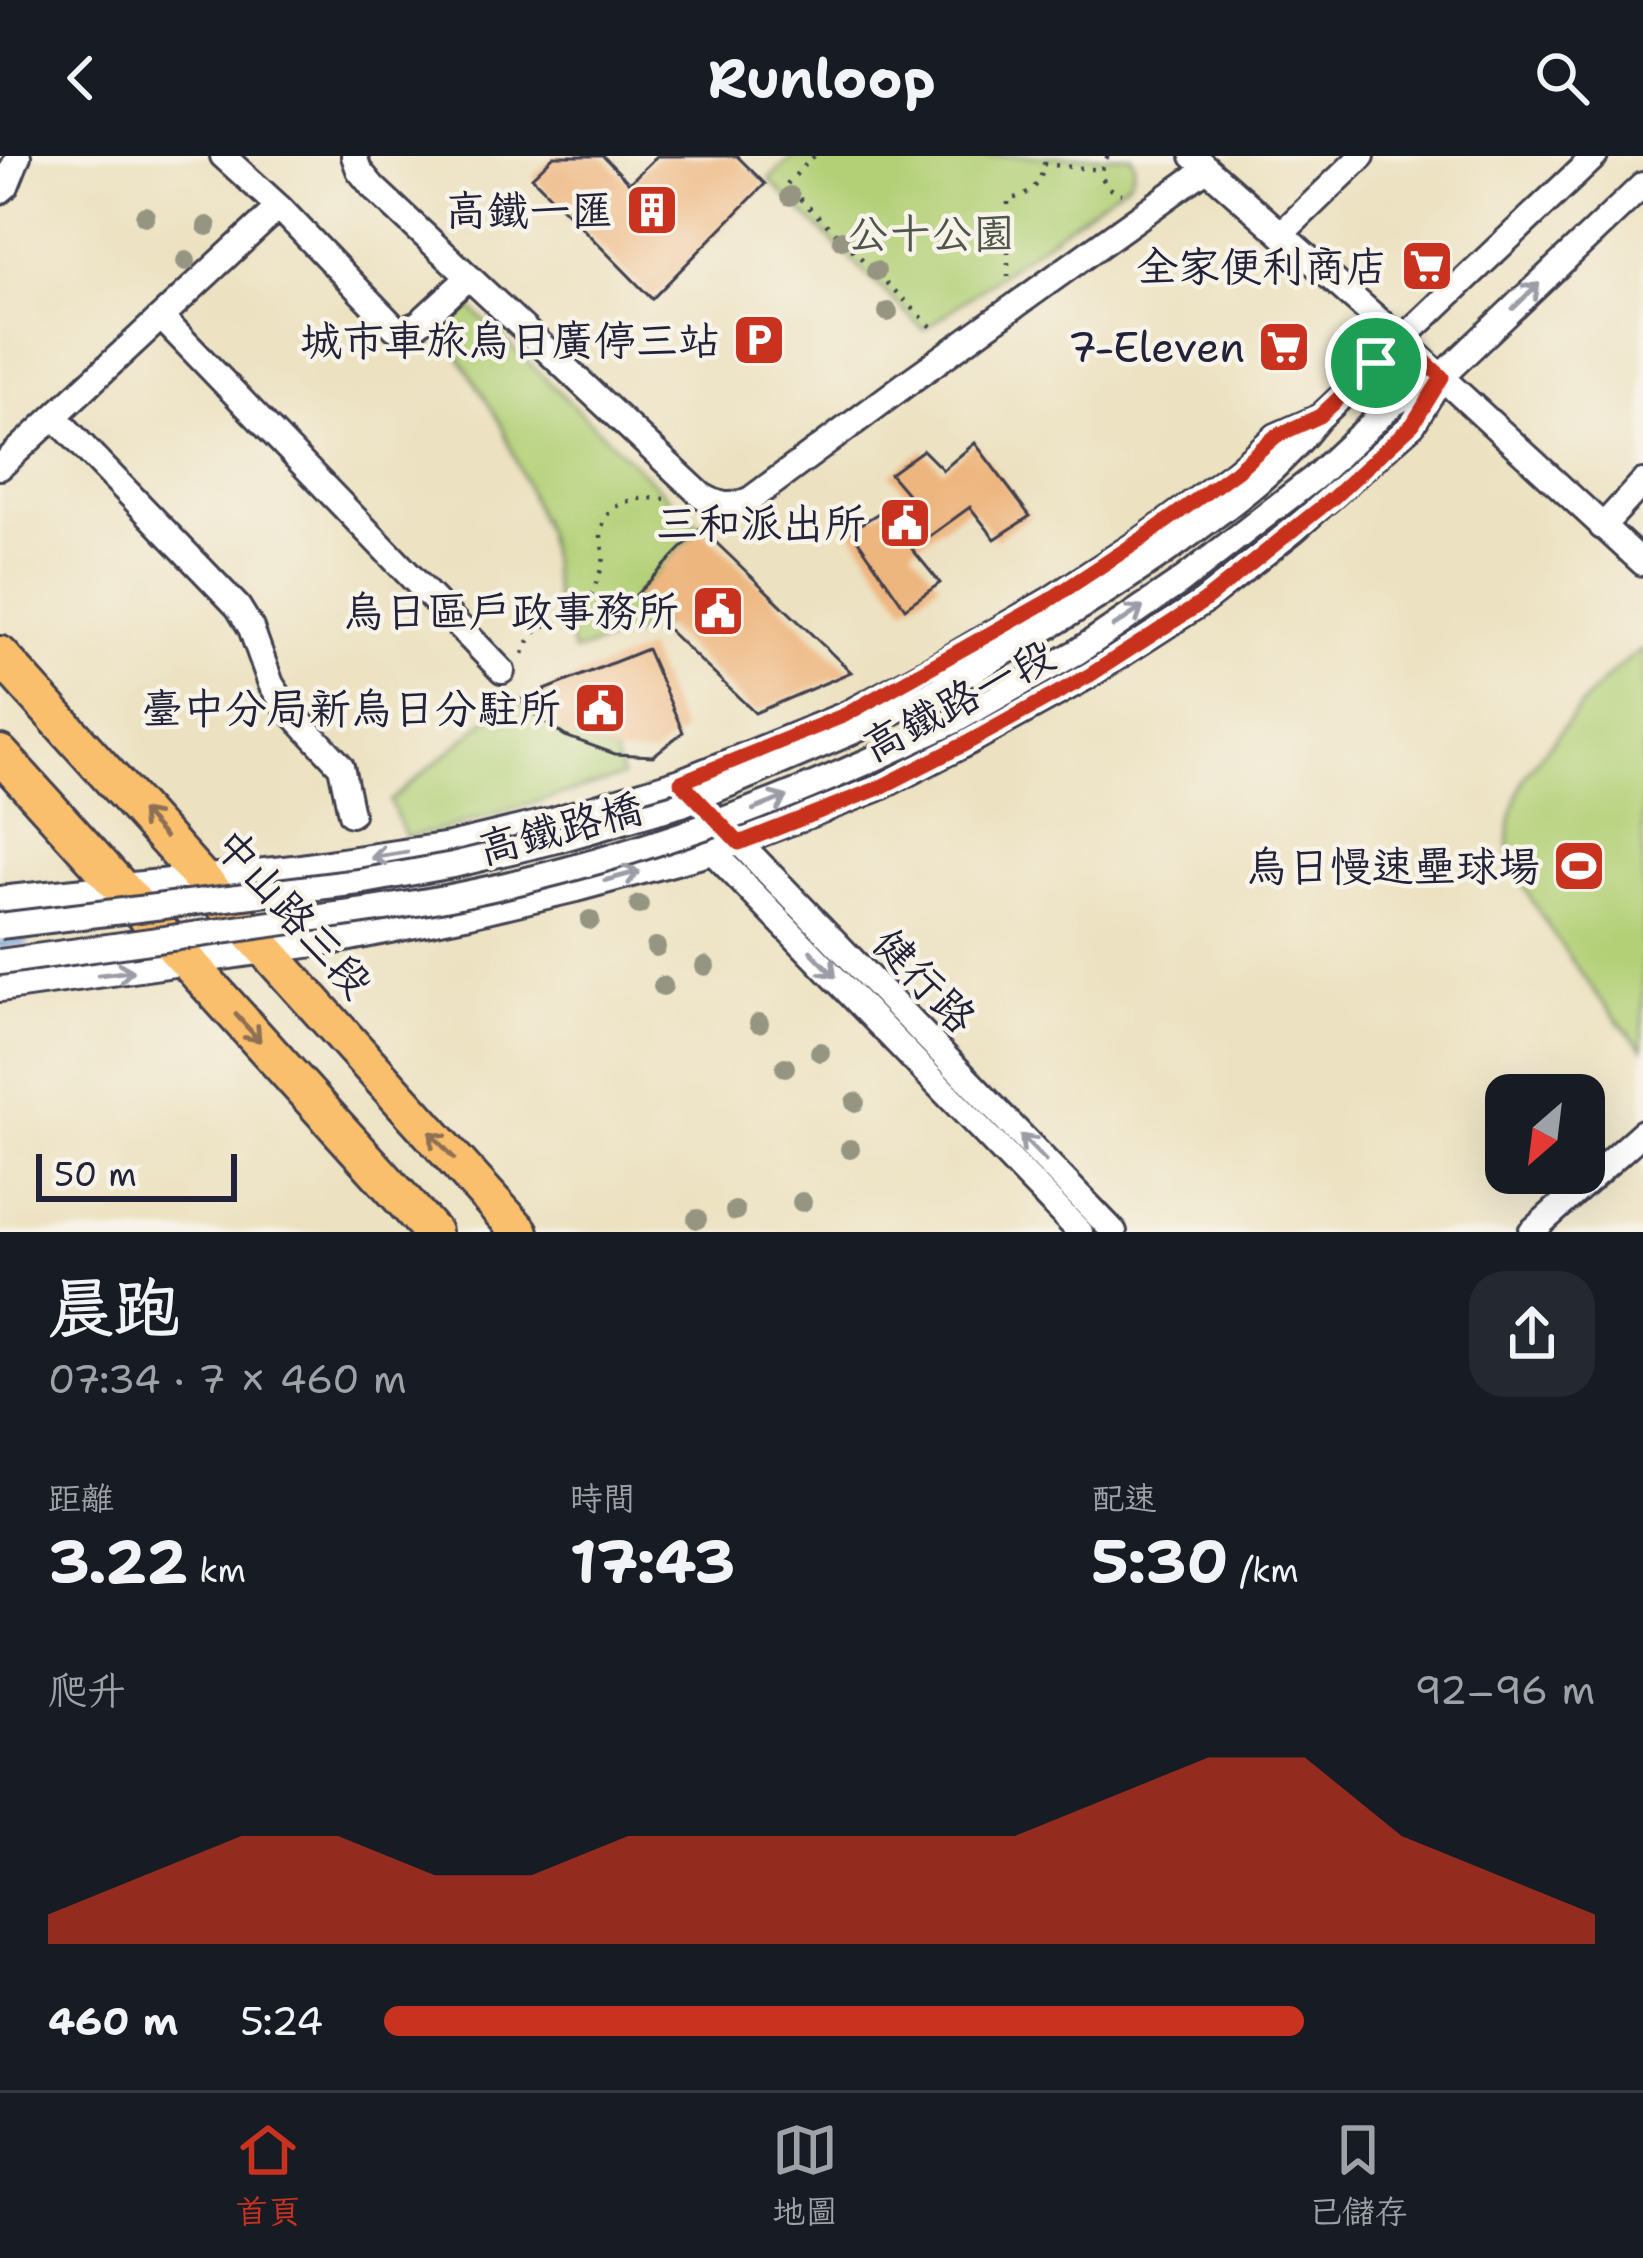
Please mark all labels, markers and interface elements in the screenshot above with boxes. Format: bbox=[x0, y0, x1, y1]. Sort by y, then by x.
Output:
text: Runloop bbox=[707, 42, 936, 114]
icon: back bbox=[48, 45, 114, 111]
icon: search bbox=[1529, 45, 1595, 111]
place label: 高鐵一匯 bbox=[445, 182, 613, 238]
building icon: 高鐵一匯 bbox=[624, 182, 680, 238]
park label: 公十公園 bbox=[847, 205, 1015, 261]
place label: 全家便利商店 bbox=[1136, 238, 1388, 294]
supermarket icon: 全家便利商店 bbox=[1399, 238, 1455, 294]
one-way arrow bbox=[1511, 283, 1540, 311]
place label: 城市車旅烏日廣停三站 bbox=[300, 312, 720, 368]
parking icon: 城市車旅烏日廣停三站 bbox=[731, 312, 787, 368]
pin bbox=[1325, 312, 1427, 414]
place label: 7-Eleven bbox=[1068, 319, 1245, 375]
supermarket icon: 7-Eleven bbox=[1256, 319, 1312, 375]
icon: arrive bbox=[1343, 330, 1409, 396]
place label: 三和派出所 bbox=[656, 495, 866, 551]
public building icon: 三和派出所 bbox=[877, 495, 933, 551]
place label: 烏日區戶政事務所 bbox=[343, 583, 679, 639]
public building icon: 烏日區戶政事務所 bbox=[690, 583, 746, 639]
one-way arrow bbox=[1111, 604, 1145, 629]
street label: 高鐵路一段 bbox=[852, 626, 1064, 774]
place label: 臺中分局新烏日分駐所 bbox=[141, 680, 561, 736]
public building icon: 臺中分局新烏日分駐所 bbox=[572, 680, 628, 736]
street label: 高鐵路橋 bbox=[472, 779, 648, 877]
one-way arrow bbox=[751, 790, 788, 812]
one-way arrow bbox=[140, 809, 167, 840]
street label: 中山路三段 bbox=[203, 816, 385, 1010]
place label: 烏日慢速壘球場 bbox=[1246, 838, 1540, 894]
sports icon: 烏日慢速壘球場 bbox=[1551, 838, 1607, 894]
one-way arrow bbox=[371, 844, 410, 867]
one-way arrow bbox=[602, 864, 640, 886]
street label: 健行路 bbox=[861, 915, 989, 1045]
one-way arrow bbox=[808, 949, 836, 978]
one-way arrow bbox=[96, 962, 135, 984]
one-way arrow bbox=[234, 1012, 261, 1042]
north arrow bbox=[1485, 1074, 1605, 1194]
map controls bbox=[1485, 1074, 1605, 1194]
one-way arrow bbox=[429, 1131, 456, 1161]
one-way arrow bbox=[1019, 1134, 1048, 1163]
scale bar bbox=[36, 1148, 237, 1201]
text: 50 m bbox=[54, 1152, 137, 1197]
text: 晨跑 bbox=[48, 1264, 180, 1352]
button: share bbox=[1469, 1271, 1595, 1397]
text: 07:34 · 7 × 460 m bbox=[48, 1353, 407, 1405]
text: 距離 bbox=[48, 1476, 114, 1521]
text: 時間 bbox=[570, 1476, 636, 1521]
text: 配速 bbox=[1091, 1476, 1157, 1521]
text: 3.22 bbox=[48, 1521, 188, 1601]
text: 17:43 bbox=[570, 1521, 736, 1601]
text: 5:30 bbox=[1091, 1521, 1229, 1601]
text: km bbox=[188, 1548, 246, 1593]
text: /km bbox=[1229, 1548, 1299, 1593]
text: 爬升 bbox=[48, 1664, 126, 1716]
text: 92–96 m bbox=[1414, 1664, 1595, 1716]
text: 460 m bbox=[48, 1995, 178, 2047]
text: 5:24 bbox=[240, 1995, 323, 2047]
tab: 首頁 bbox=[235, 2117, 301, 2234]
tab: 地圖 bbox=[772, 2117, 838, 2234]
tab: 已儲存 bbox=[1309, 2117, 1408, 2234]

